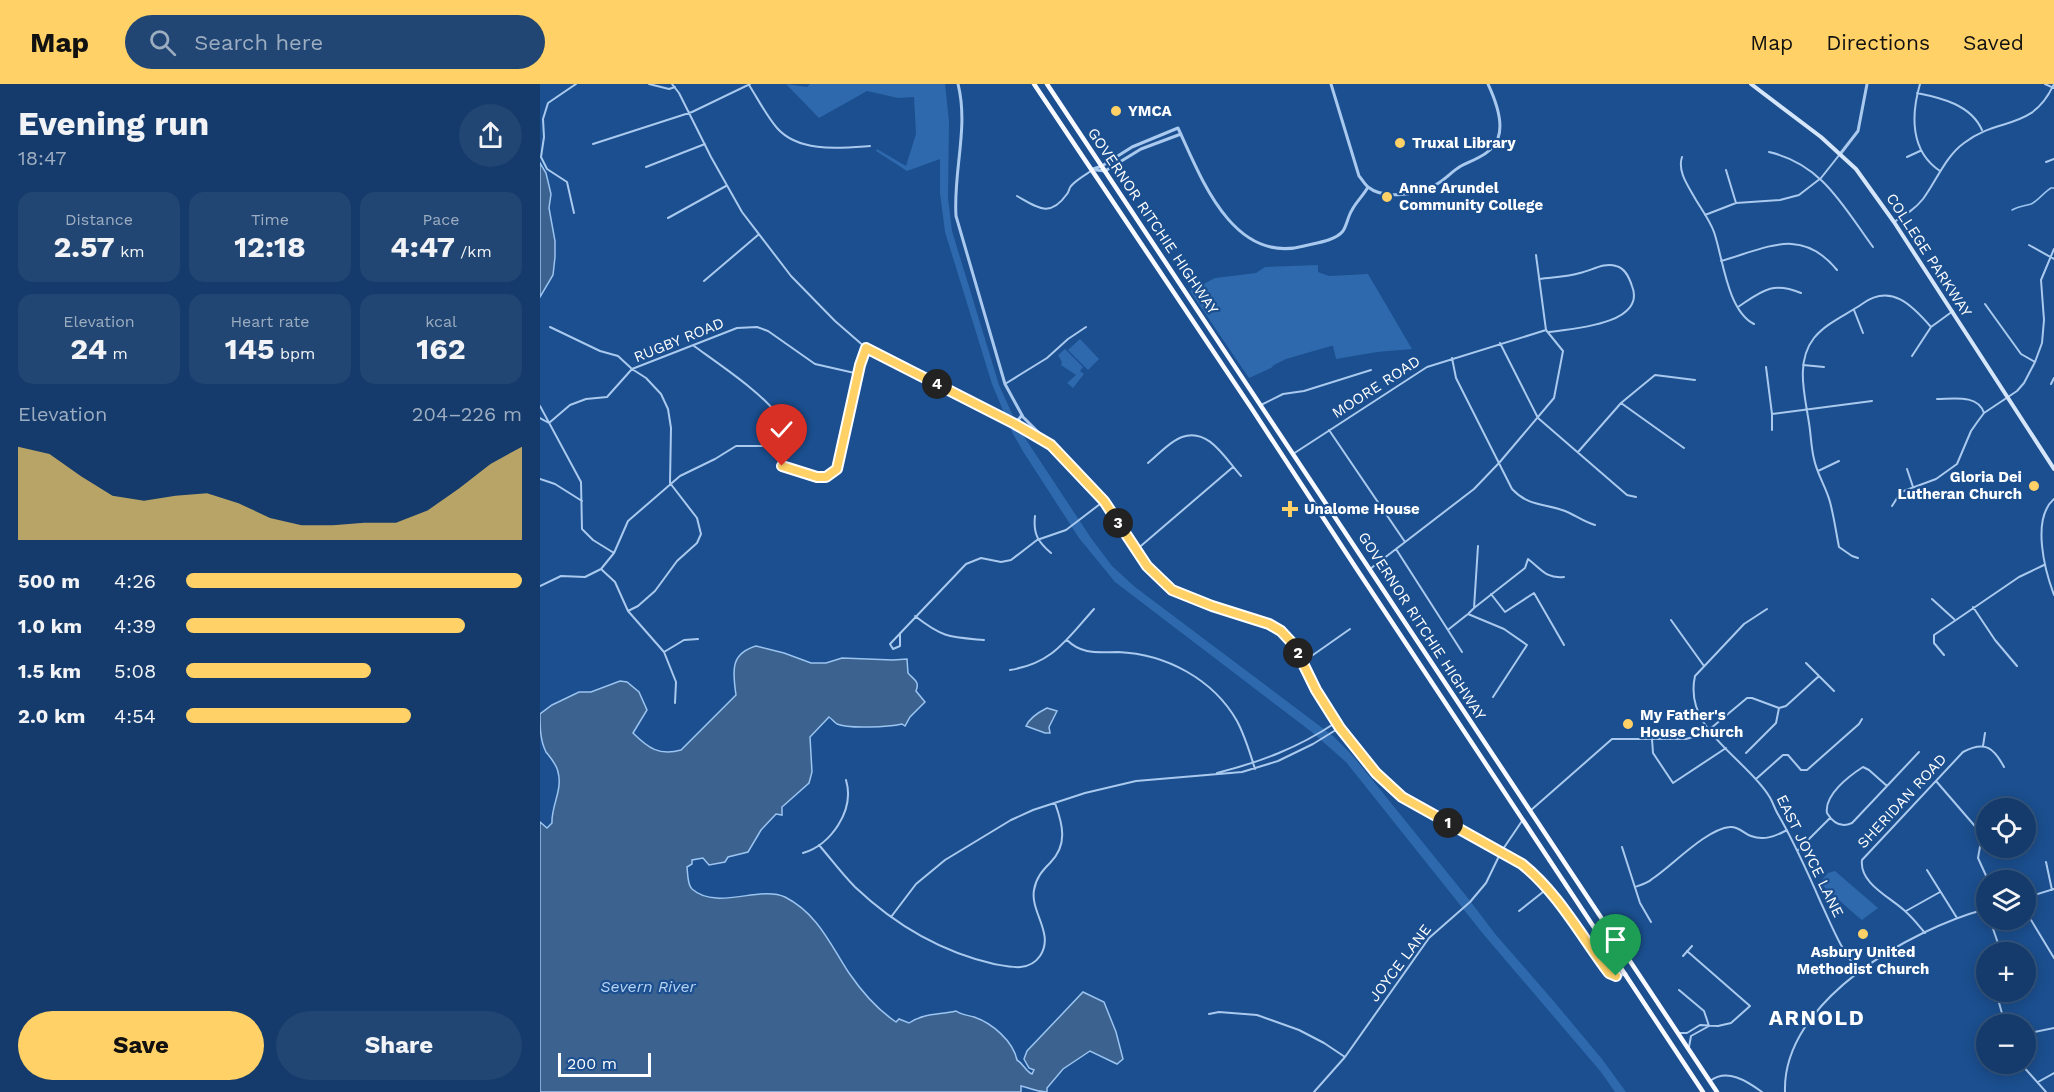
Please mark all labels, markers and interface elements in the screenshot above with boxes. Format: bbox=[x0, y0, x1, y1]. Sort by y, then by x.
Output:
search box bbox=[125, 15, 545, 69]
text: Map bbox=[30, 26, 89, 59]
icon: search bbox=[146, 26, 179, 59]
text: Search here bbox=[194, 30, 323, 55]
text: Map bbox=[1750, 30, 1793, 55]
text: Directions bbox=[1826, 30, 1930, 55]
text: Saved bbox=[1963, 30, 2024, 55]
place label: YMCA bbox=[1128, 102, 1173, 120]
text: Evening run bbox=[18, 104, 209, 143]
button: share bbox=[459, 104, 522, 167]
marker: YMCA bbox=[1109, 104, 1123, 118]
street label: GOVERNOR RITCHIE HIGHWAY bbox=[1084, 125, 1222, 318]
place label: Truxal Library bbox=[1412, 134, 1516, 152]
marker: Truxal Library bbox=[1393, 136, 1407, 150]
text: 18:47 bbox=[18, 146, 66, 170]
place label: Anne Arundel Community College bbox=[1399, 179, 1543, 214]
marker: Anne Arundel Community College bbox=[1380, 190, 1394, 204]
street label: COLLEGE PARKWAY bbox=[1882, 190, 1976, 321]
text: Distance bbox=[65, 210, 133, 229]
text: Time bbox=[251, 210, 289, 229]
text: Pace bbox=[422, 210, 460, 229]
text: 2.57 bbox=[53, 229, 115, 264]
text: 12:18 bbox=[234, 229, 306, 264]
text: 4:47 bbox=[390, 229, 455, 264]
text: km bbox=[115, 242, 145, 261]
text: /km bbox=[455, 242, 492, 261]
text: Elevation bbox=[63, 312, 135, 331]
text: Heart rate bbox=[230, 312, 310, 331]
text: kcal bbox=[425, 312, 457, 331]
street label: RUGBY ROAD bbox=[631, 314, 727, 366]
text: 24 bbox=[70, 331, 107, 366]
text: 145 bbox=[225, 331, 275, 366]
text: 162 bbox=[416, 331, 466, 366]
text: m bbox=[107, 344, 128, 363]
text: bpm bbox=[275, 344, 315, 363]
street label: MOORE ROAD bbox=[1329, 352, 1423, 422]
pin: 4 bbox=[922, 369, 952, 399]
text: 4 bbox=[932, 374, 942, 393]
text: Elevation bbox=[18, 402, 107, 426]
text: 204–226 m bbox=[412, 402, 522, 426]
pin bbox=[756, 404, 807, 466]
icon: check bbox=[765, 413, 798, 446]
place label: Gloria Dei Lutheran Church bbox=[1897, 468, 2022, 503]
marker: Gloria Dei Lutheran Church bbox=[2027, 479, 2041, 493]
marker: Unalome House bbox=[1281, 500, 1299, 518]
place label: Unalome House bbox=[1304, 500, 1420, 518]
pin: 3 bbox=[1103, 508, 1133, 538]
text: 3 bbox=[1113, 513, 1123, 532]
street label: GOVERNOR RITCHIE HIGHWAY bbox=[1354, 529, 1490, 724]
text: 500 m bbox=[18, 569, 80, 593]
text: 4:26 bbox=[114, 569, 156, 593]
text: 1.0 km bbox=[18, 614, 82, 638]
text: 4:39 bbox=[114, 614, 156, 638]
pin: 2 bbox=[1283, 638, 1313, 668]
text: 2 bbox=[1293, 643, 1303, 662]
text: 1.5 km bbox=[18, 659, 81, 683]
text: 5:08 bbox=[114, 659, 156, 683]
text: 2.0 km bbox=[18, 704, 85, 728]
text: 4:54 bbox=[114, 704, 156, 728]
place label: My Father's House Church bbox=[1640, 706, 1743, 741]
marker: My Father's House Church bbox=[1621, 717, 1635, 731]
street label: SHERIDAN ROAD bbox=[1854, 750, 1950, 852]
street label: EAST JOYCE LANE bbox=[1773, 792, 1847, 920]
map controls bbox=[1976, 798, 2036, 1074]
button: locate bbox=[1976, 798, 2036, 858]
pin: 1 bbox=[1433, 808, 1463, 838]
text: 1 bbox=[1445, 813, 1451, 832]
button: layers bbox=[1976, 870, 2036, 930]
pin bbox=[1590, 914, 1641, 976]
street label: JOYCE LANE bbox=[1365, 921, 1435, 1005]
icon: arrive bbox=[1599, 923, 1632, 956]
marker: Asbury United Methodist Church bbox=[1856, 927, 1870, 941]
button: + bbox=[1976, 942, 2036, 1002]
place label: Asbury United Methodist Church bbox=[1797, 943, 1929, 978]
water label: Severn River bbox=[600, 977, 697, 996]
district label: ARNOLD bbox=[1769, 1005, 1865, 1030]
button: Save bbox=[18, 1011, 264, 1080]
button: Share bbox=[276, 1011, 522, 1080]
button: − bbox=[1976, 1014, 2036, 1074]
scale bar bbox=[558, 1050, 651, 1078]
text: 200 m bbox=[567, 1054, 617, 1073]

